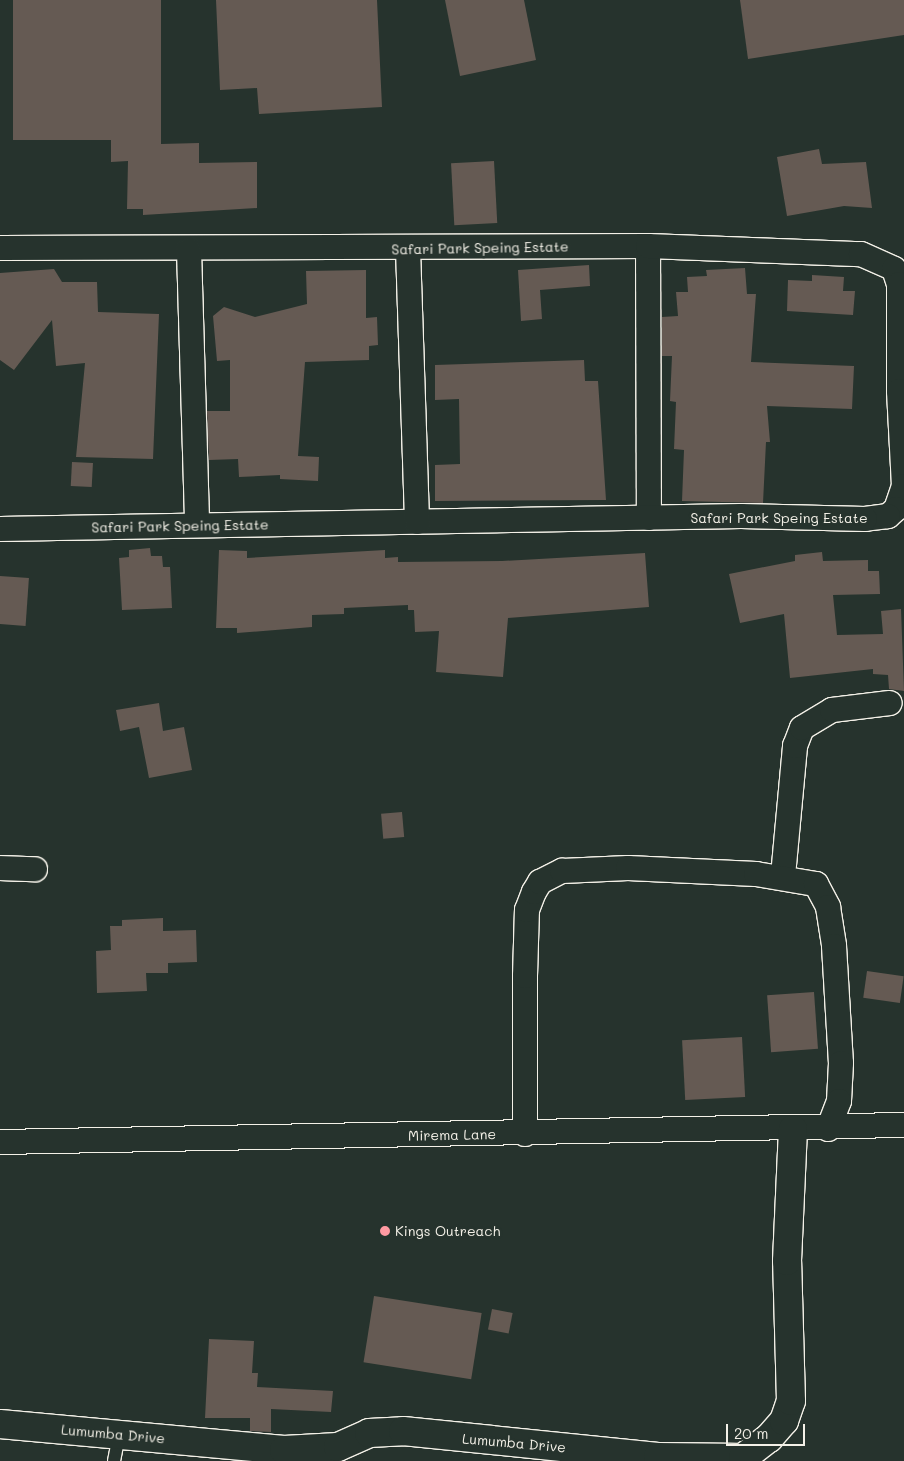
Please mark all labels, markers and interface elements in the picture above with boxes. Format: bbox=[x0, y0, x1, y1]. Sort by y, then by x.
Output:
street label: Safari Park Speing Estate bbox=[391, 238, 569, 258]
street label: Safari Park Speing Estate bbox=[690, 510, 868, 526]
street label: Safari Park Speing Estate bbox=[91, 516, 269, 536]
street label: Mirema Lane bbox=[408, 1126, 496, 1144]
place label: Kings Outreach bbox=[395, 1223, 500, 1239]
marker: Kings Outreach bbox=[379, 1225, 391, 1237]
scale bar bbox=[729, 1414, 808, 1446]
street label: Lumumba Drive bbox=[60, 1421, 166, 1447]
text: 20 m bbox=[734, 1423, 768, 1443]
street label: Lumumba Drive bbox=[461, 1430, 567, 1456]

